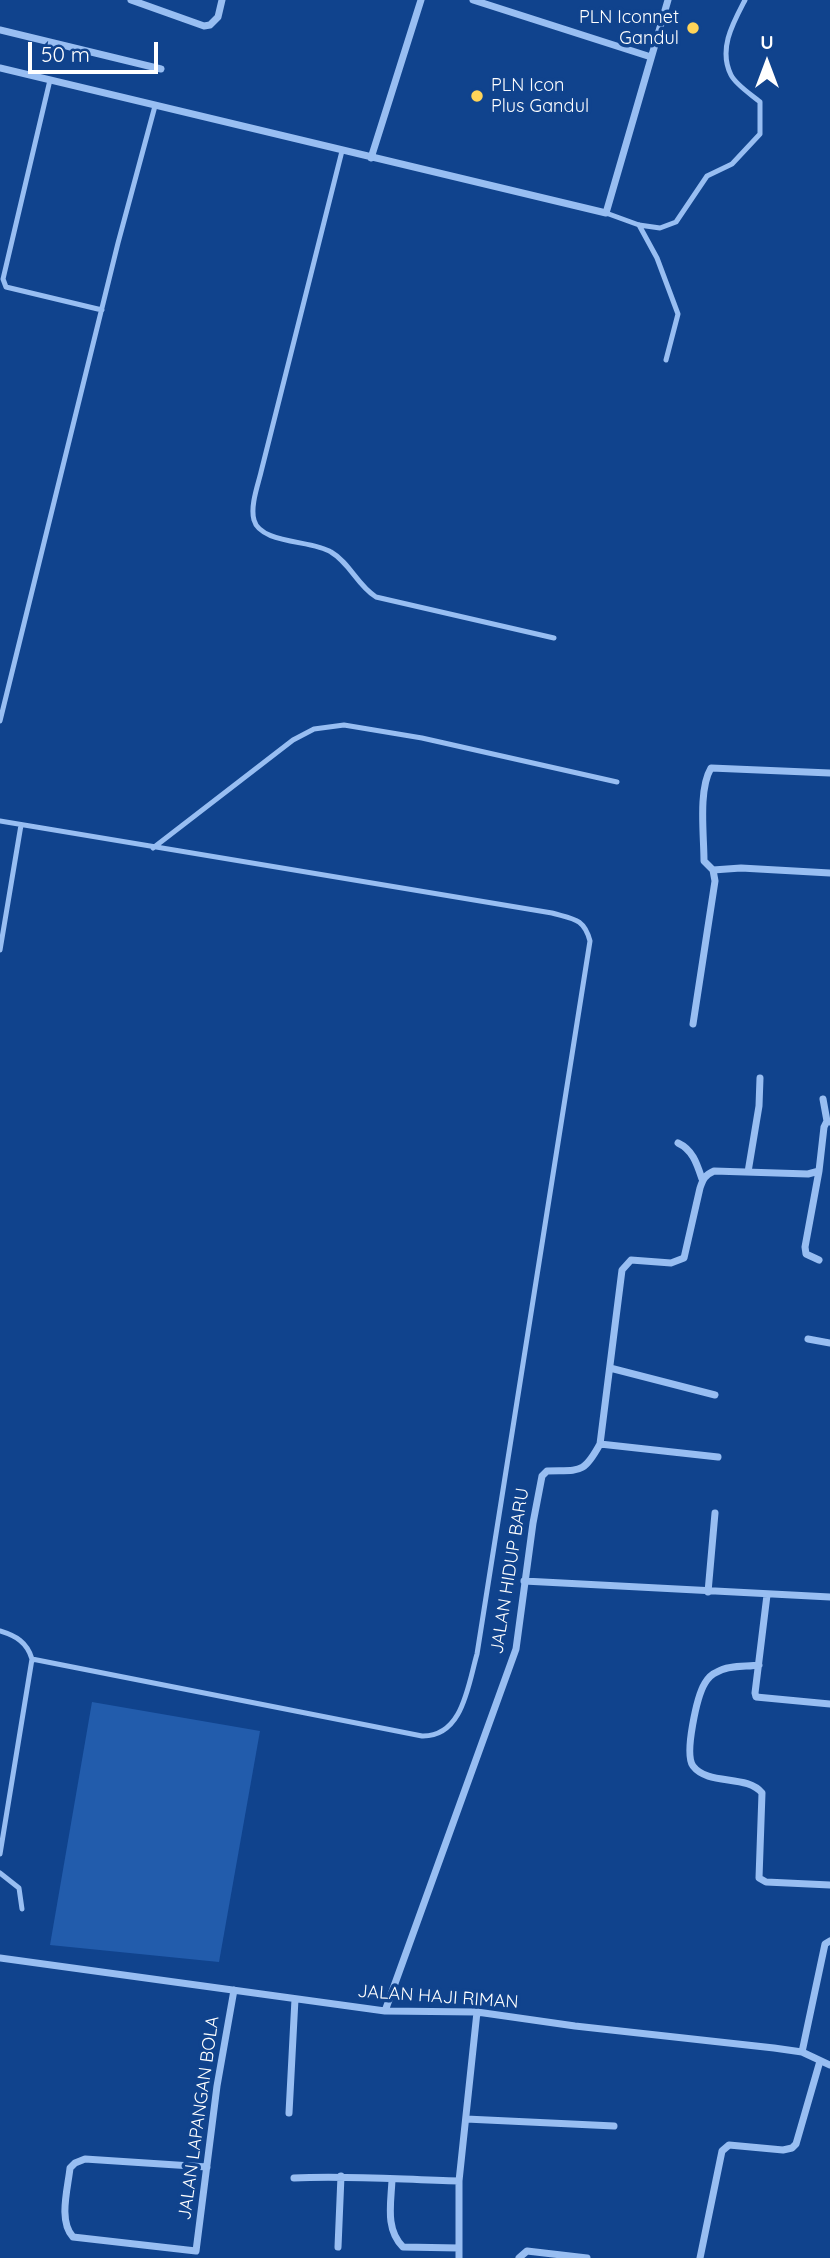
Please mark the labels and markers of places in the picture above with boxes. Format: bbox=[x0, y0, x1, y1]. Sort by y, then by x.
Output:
place label: PLN Iconnet Gandul bbox=[579, 7, 679, 50]
marker: PLN Iconnet Gandul bbox=[685, 20, 701, 36]
place label: PLN Icon Plus Gandul bbox=[491, 75, 589, 118]
marker: PLN Icon Plus Gandul bbox=[469, 88, 485, 104]

